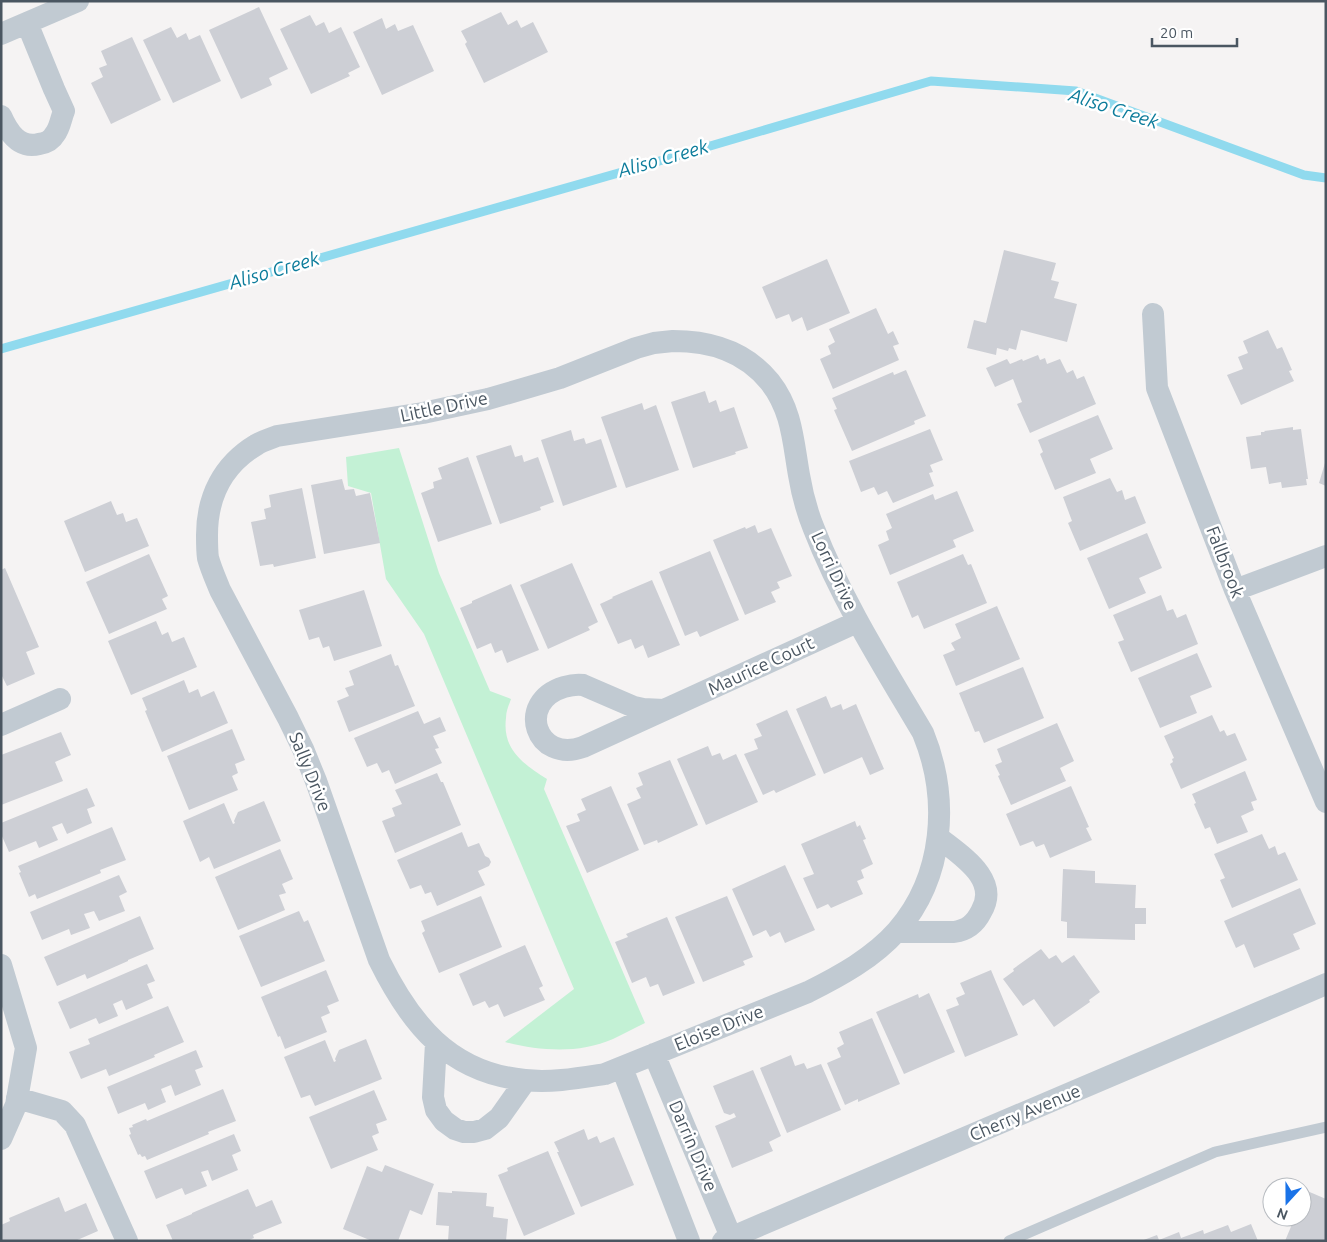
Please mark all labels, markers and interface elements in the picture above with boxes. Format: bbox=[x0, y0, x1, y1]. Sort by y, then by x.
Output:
scale bar bbox=[1152, 15, 1237, 47]
text: 20 m bbox=[1160, 24, 1193, 41]
water label: Aliso Creek bbox=[1066, 83, 1162, 133]
water label: Aliso Creek bbox=[614, 135, 711, 182]
water label: Aliso Creek bbox=[225, 247, 322, 294]
street label: Little Drive bbox=[398, 387, 489, 425]
street label: Fallbrook bbox=[1203, 523, 1249, 600]
street label: Lorri Drive bbox=[808, 528, 862, 613]
street label: Maurice Court bbox=[704, 632, 817, 698]
street label: Sally Drive bbox=[286, 729, 336, 814]
street label: Eloise Drive bbox=[671, 1000, 766, 1054]
street label: Cherry Avenue bbox=[966, 1080, 1083, 1144]
street label: Darrin Drive bbox=[666, 1097, 722, 1194]
north arrow bbox=[1262, 1177, 1312, 1227]
text: N bbox=[1275, 1205, 1290, 1223]

